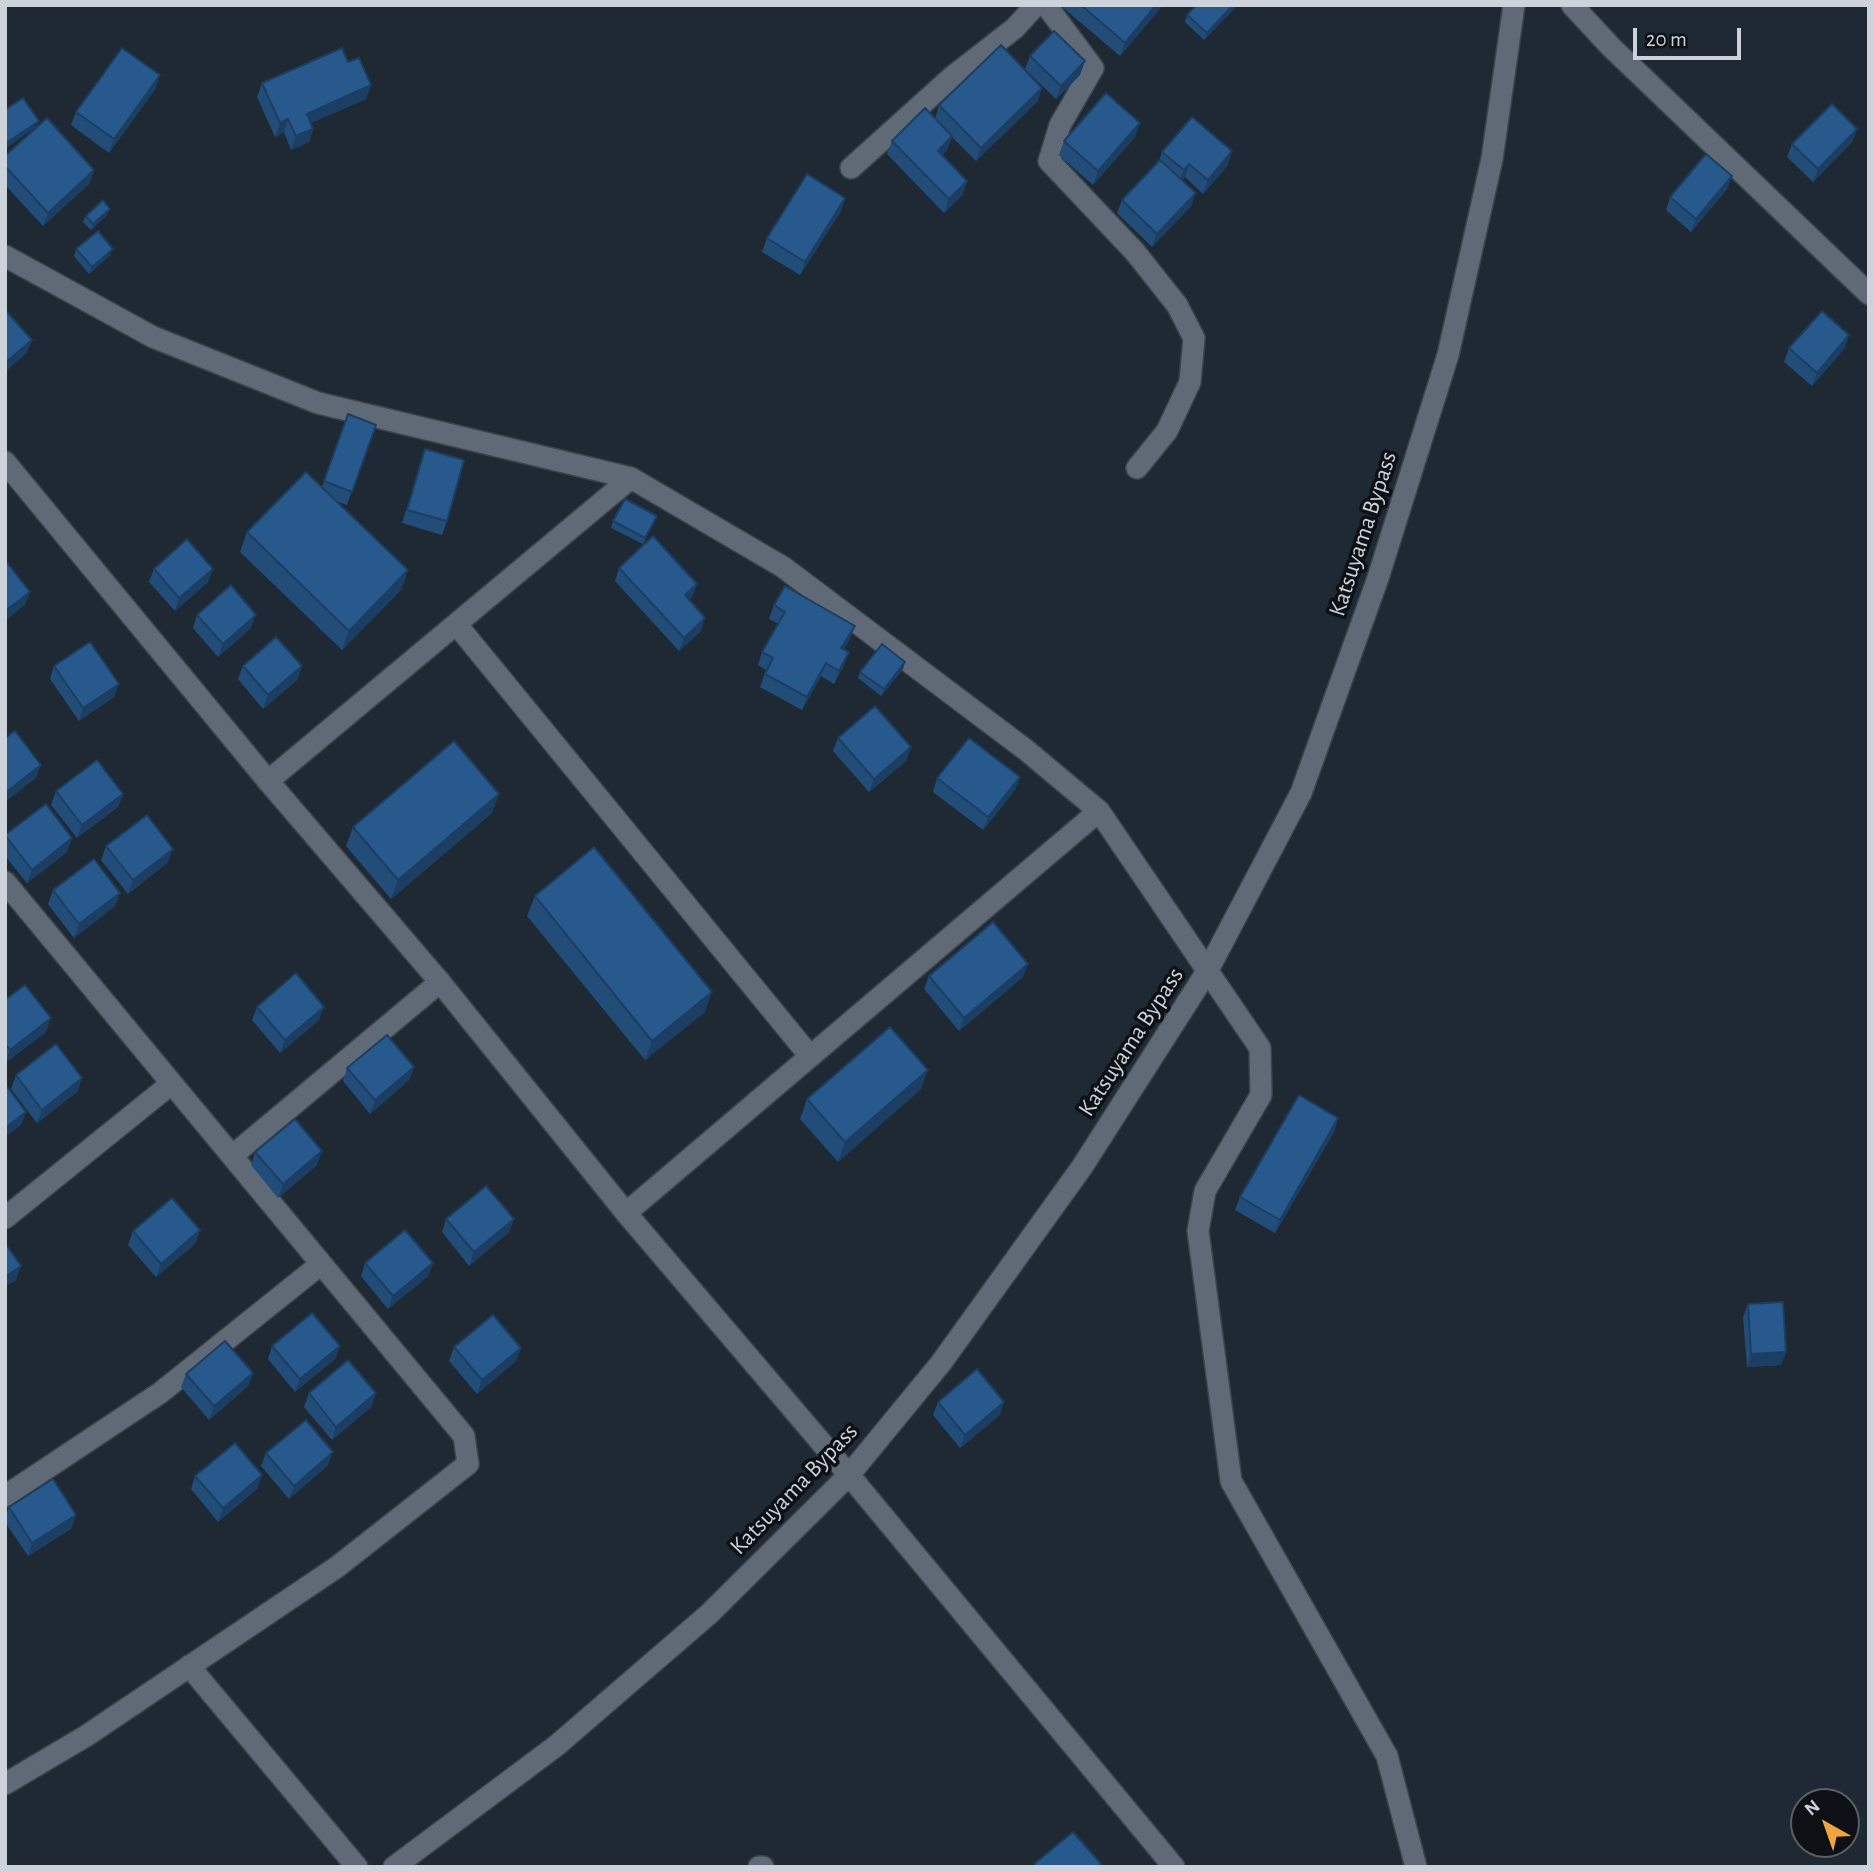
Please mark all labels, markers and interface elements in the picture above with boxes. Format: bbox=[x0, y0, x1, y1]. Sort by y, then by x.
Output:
scale bar bbox=[1636, 14, 1744, 58]
text: 20 m bbox=[1646, 29, 1687, 50]
street label: Katsuyama Bypass bbox=[1323, 448, 1403, 620]
street label: Katsuyama Bypass bbox=[1072, 962, 1190, 1122]
street label: Katsuyama Bypass bbox=[724, 1417, 864, 1561]
north arrow bbox=[1790, 1788, 1860, 1858]
text: N bbox=[1801, 1797, 1824, 1820]

